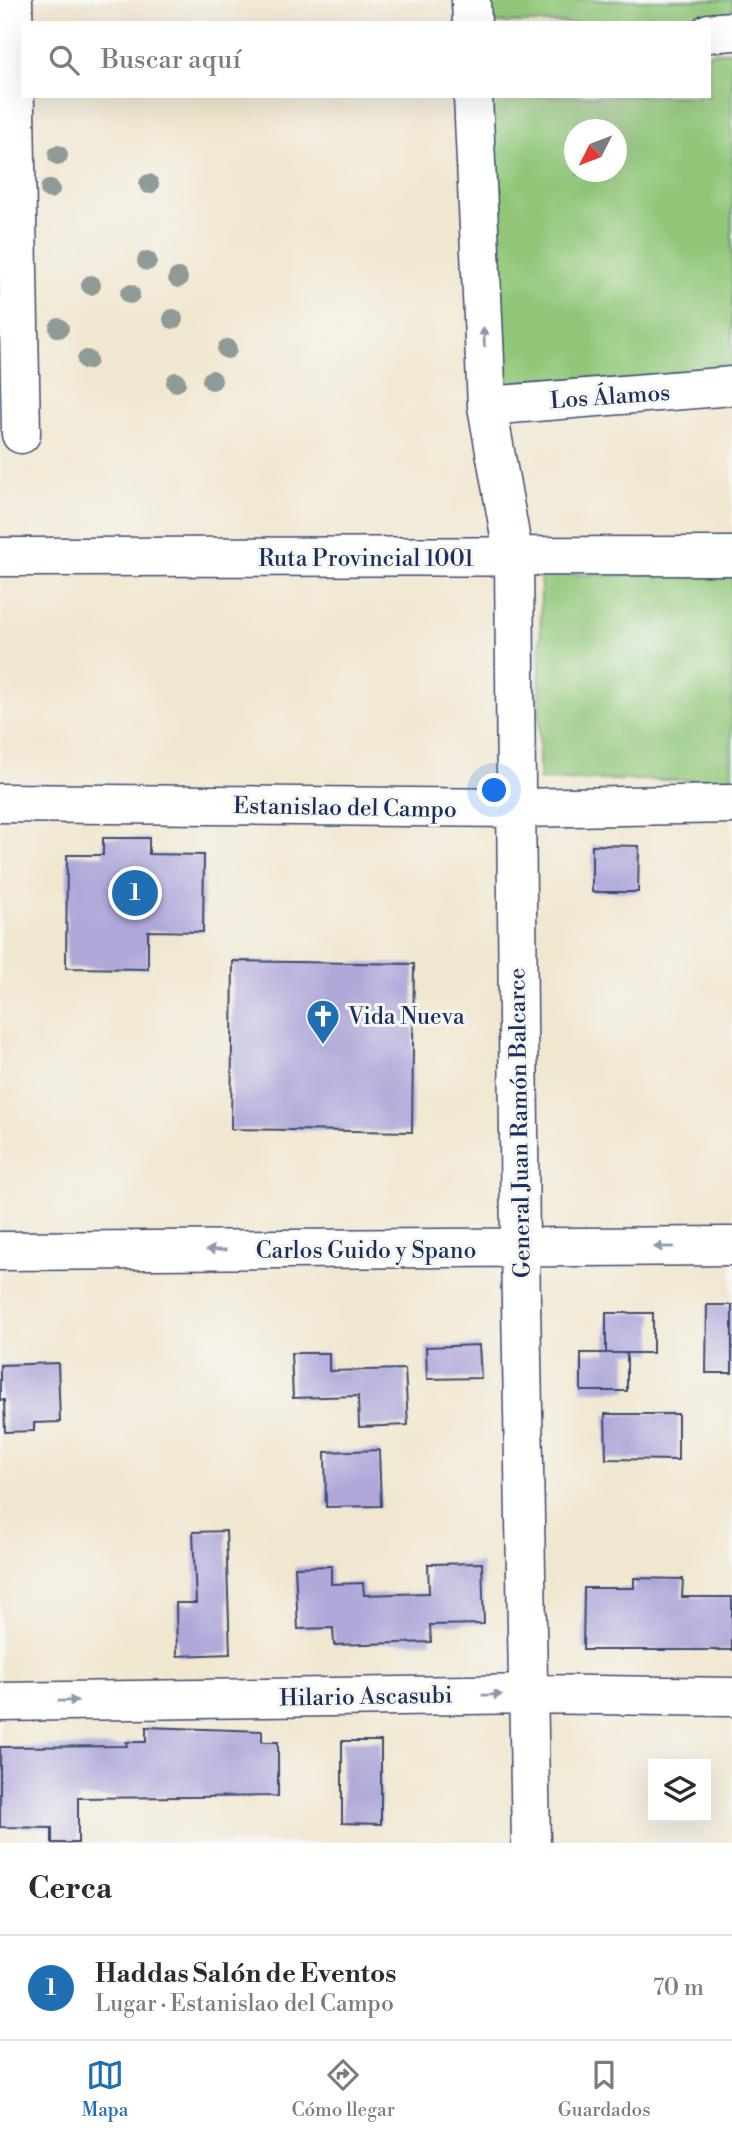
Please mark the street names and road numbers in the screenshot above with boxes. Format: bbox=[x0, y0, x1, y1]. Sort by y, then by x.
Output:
street label: Los Álamos bbox=[549, 377, 671, 415]
street label: Ruta Provincial 1001 bbox=[258, 545, 474, 573]
street label: Estanislao del Campo bbox=[233, 792, 457, 824]
street label: General Juan Ramón Balcarce bbox=[503, 968, 537, 1278]
street label: Carlos Guido y Spano bbox=[256, 1237, 476, 1265]
street label: Hilario Ascasubi bbox=[279, 1681, 453, 1713]

